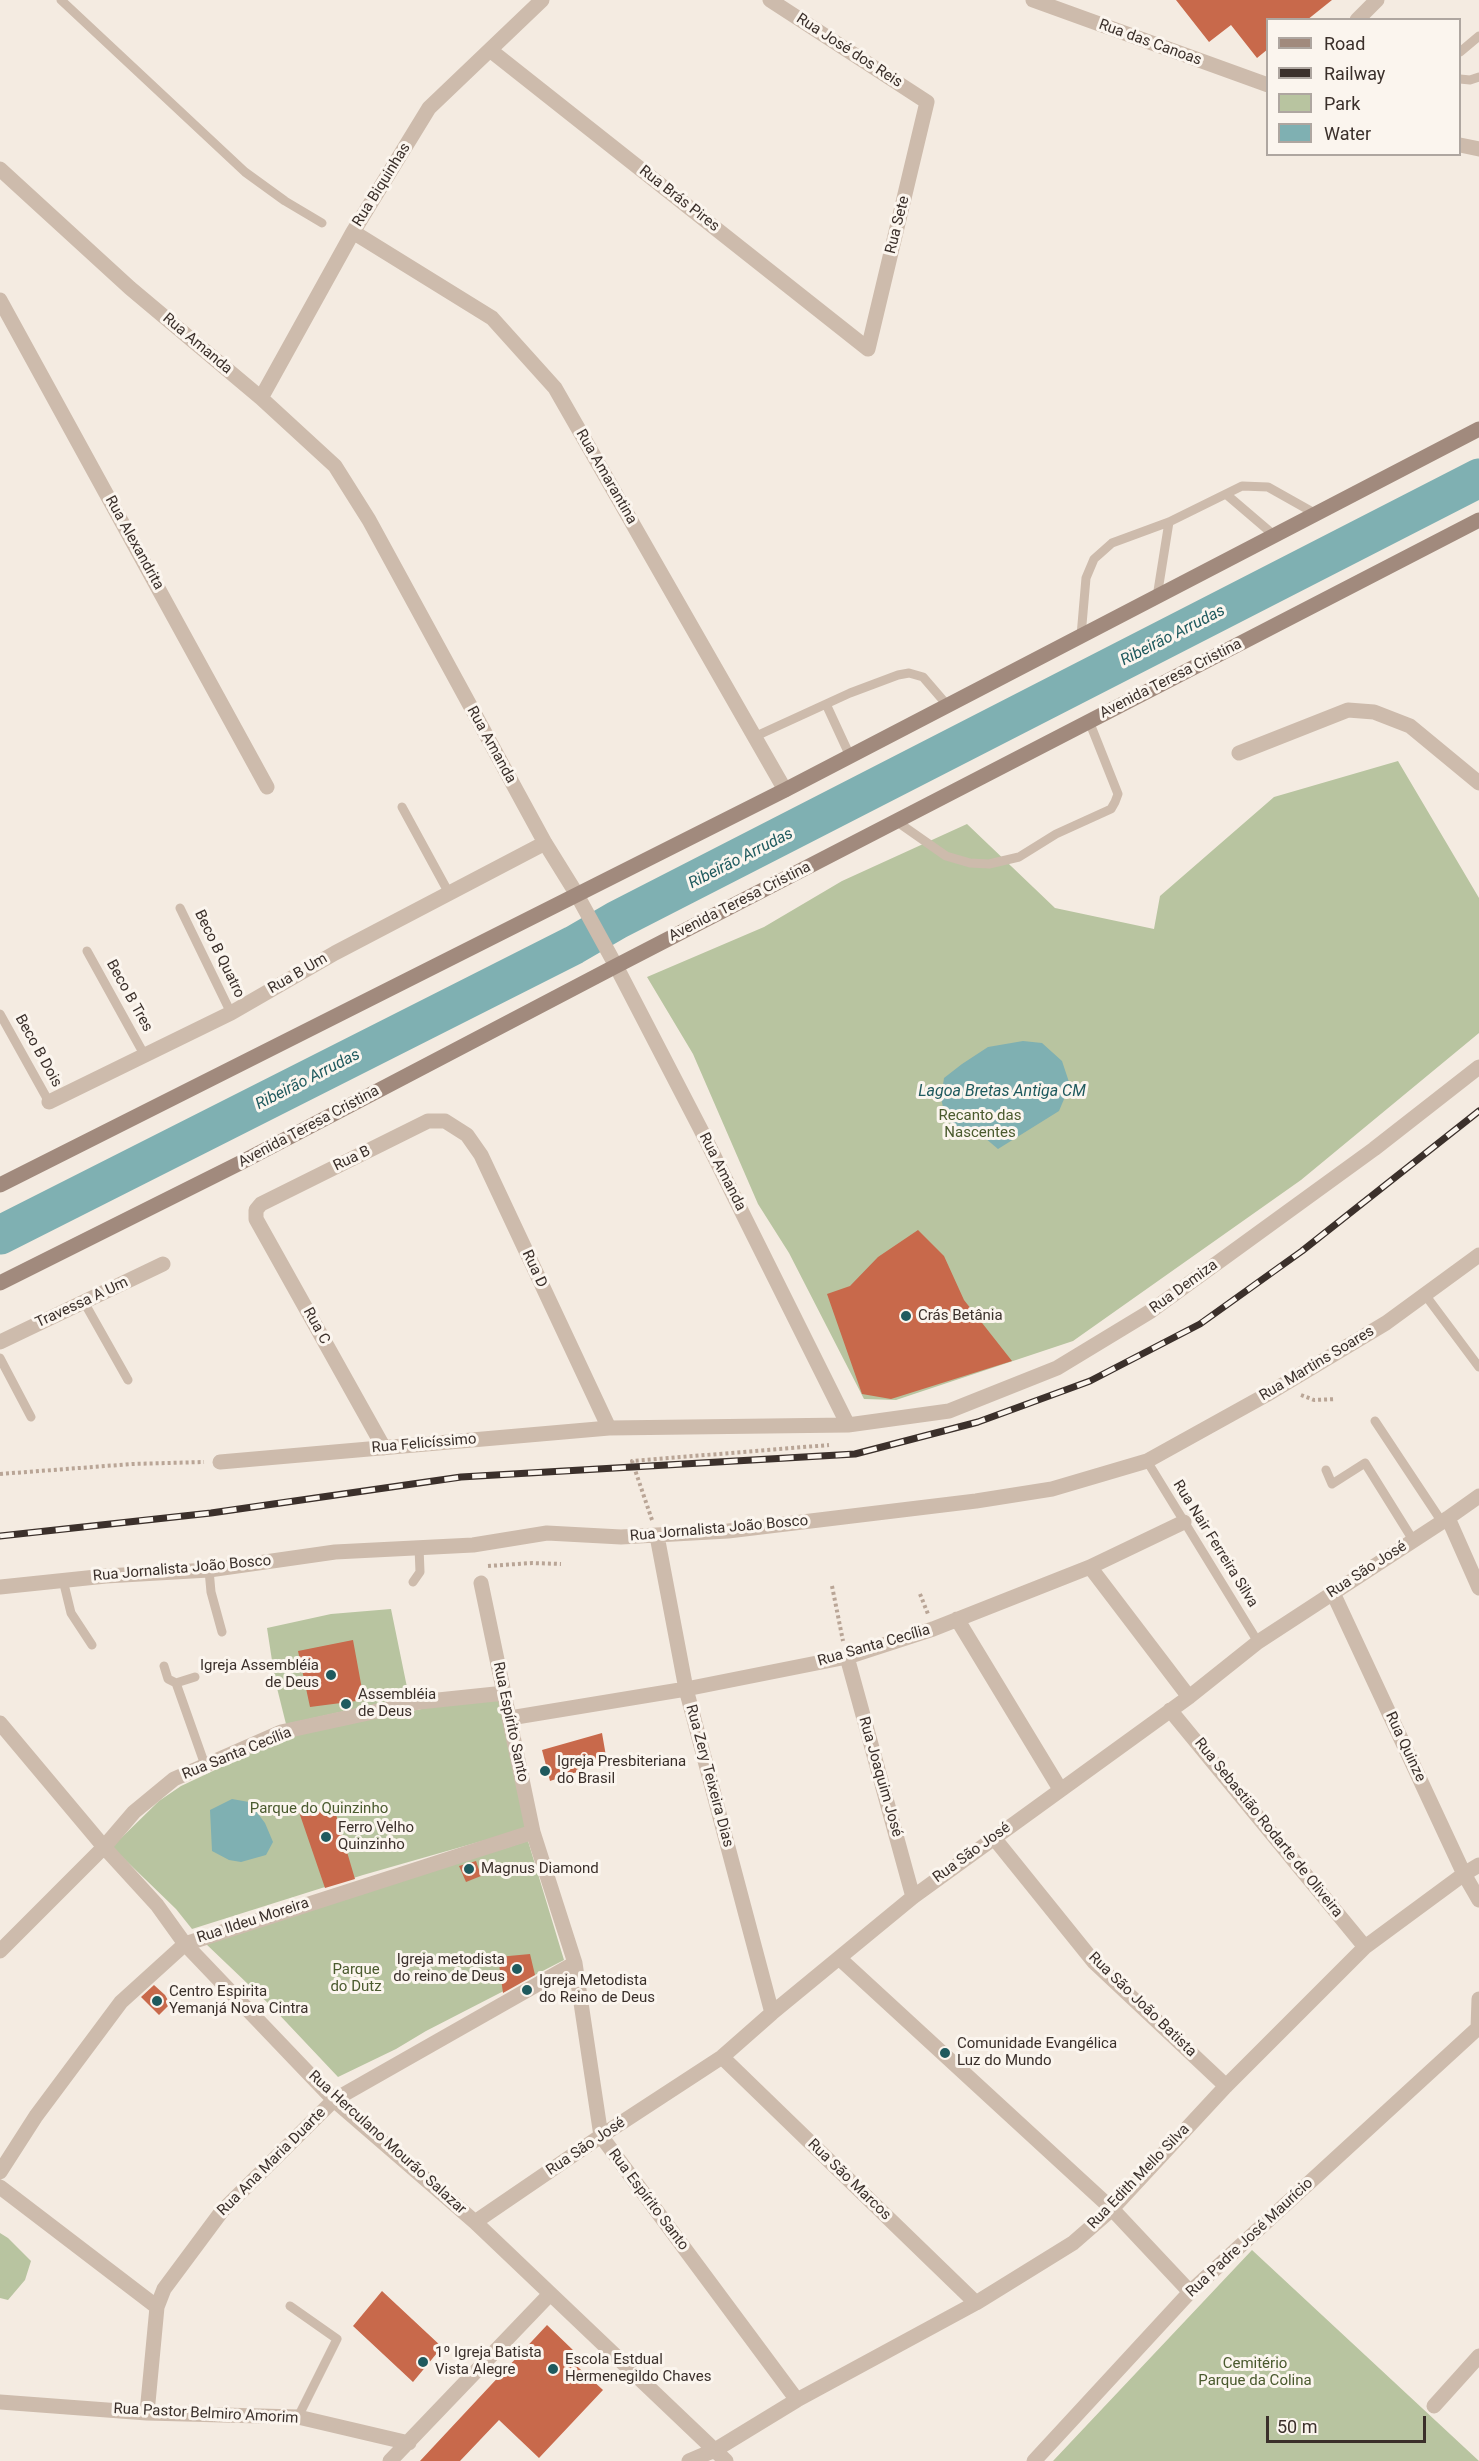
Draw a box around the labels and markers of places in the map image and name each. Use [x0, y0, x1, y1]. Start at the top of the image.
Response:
place label: Crás Betânia [918, 1307, 1003, 1325]
marker: Crás Betânia [899, 1309, 913, 1323]
place label: Igreja Assembléia de Deus [200, 1657, 319, 1692]
marker: Igreja Assembléia de Deus [324, 1668, 338, 1682]
place label: Assembléia de Deus [358, 1686, 436, 1721]
marker: Assembléia de Deus [339, 1697, 353, 1711]
place label: Igreja Presbiteriana do Brasil [557, 1753, 686, 1788]
marker: Igreja Presbiteriana do Brasil [538, 1764, 552, 1778]
place label: Ferro Velho Quinzinho [338, 1819, 414, 1854]
marker: Ferro Velho Quinzinho [319, 1830, 333, 1844]
place label: Magnus Diamond [481, 1860, 599, 1878]
marker: Magnus Diamond [462, 1862, 476, 1876]
place label: Igreja metodista do reino de Deus [393, 1951, 505, 1986]
marker: Igreja metodista do reino de Deus [510, 1962, 524, 1976]
place label: Igreja Metodista do Reino de Deus [539, 1972, 655, 2007]
place label: Centro Espirita Yemanjá Nova Cintra [169, 1983, 308, 2018]
marker: Igreja Metodista do Reino de Deus [520, 1983, 534, 1997]
marker: Centro Espirita Yemanjá Nova Cintra [150, 1994, 164, 2008]
place label: Comunidade Evangélica Luz do Mundo [957, 2035, 1117, 2070]
marker: Comunidade Evangélica Luz do Mundo [938, 2046, 952, 2060]
place label: 1º Igreja Batista Vista Alegre [435, 2344, 542, 2379]
place label: Escola Estdual Hermenegildo Chaves [565, 2351, 711, 2386]
marker: 1º Igreja Batista Vista Alegre [416, 2355, 430, 2369]
marker: Escola Estdual Hermenegildo Chaves [546, 2362, 560, 2376]

